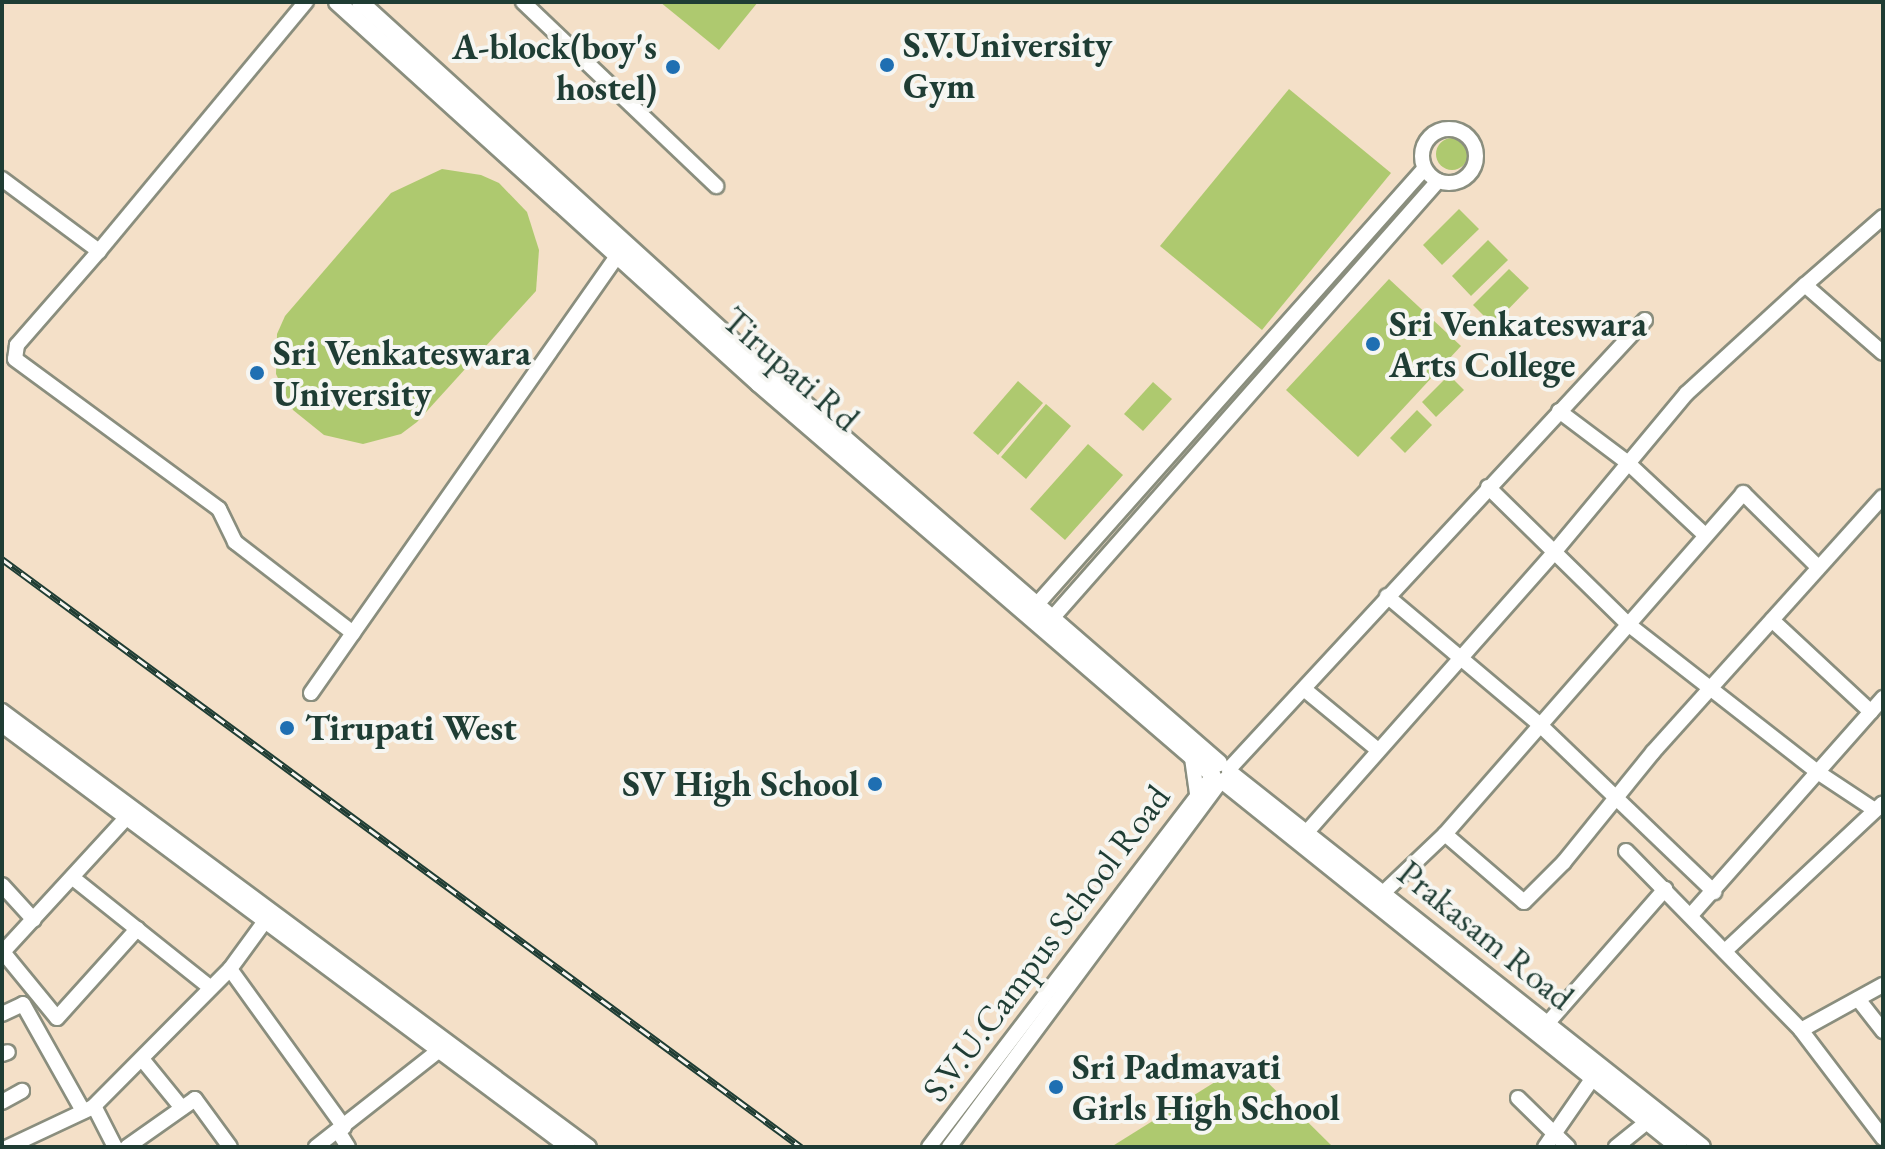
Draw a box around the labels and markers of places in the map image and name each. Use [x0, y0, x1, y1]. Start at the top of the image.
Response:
place label: S.V.University Gym [903, 22, 1112, 107]
place label: A-block(boy's hostel) [452, 24, 657, 109]
marker: S.V.University Gym [878, 56, 896, 74]
marker: A-block(boy's hostel) [664, 58, 682, 76]
place label: Sri Venkateswara Arts College [1389, 301, 1647, 386]
place label: Sri Venkateswara University [273, 330, 531, 415]
marker: Sri Venkateswara Arts College [1364, 335, 1382, 353]
marker: Sri Venkateswara University [248, 364, 266, 382]
place label: Tirupati West [305, 706, 517, 750]
marker: Tirupati West [276, 717, 298, 739]
place label: SV High School [622, 762, 859, 806]
marker: SV High School [866, 775, 884, 793]
place label: Sri Padmavati Girls High School [1072, 1044, 1340, 1129]
marker: Sri Padmavati Girls High School [1047, 1078, 1065, 1096]

